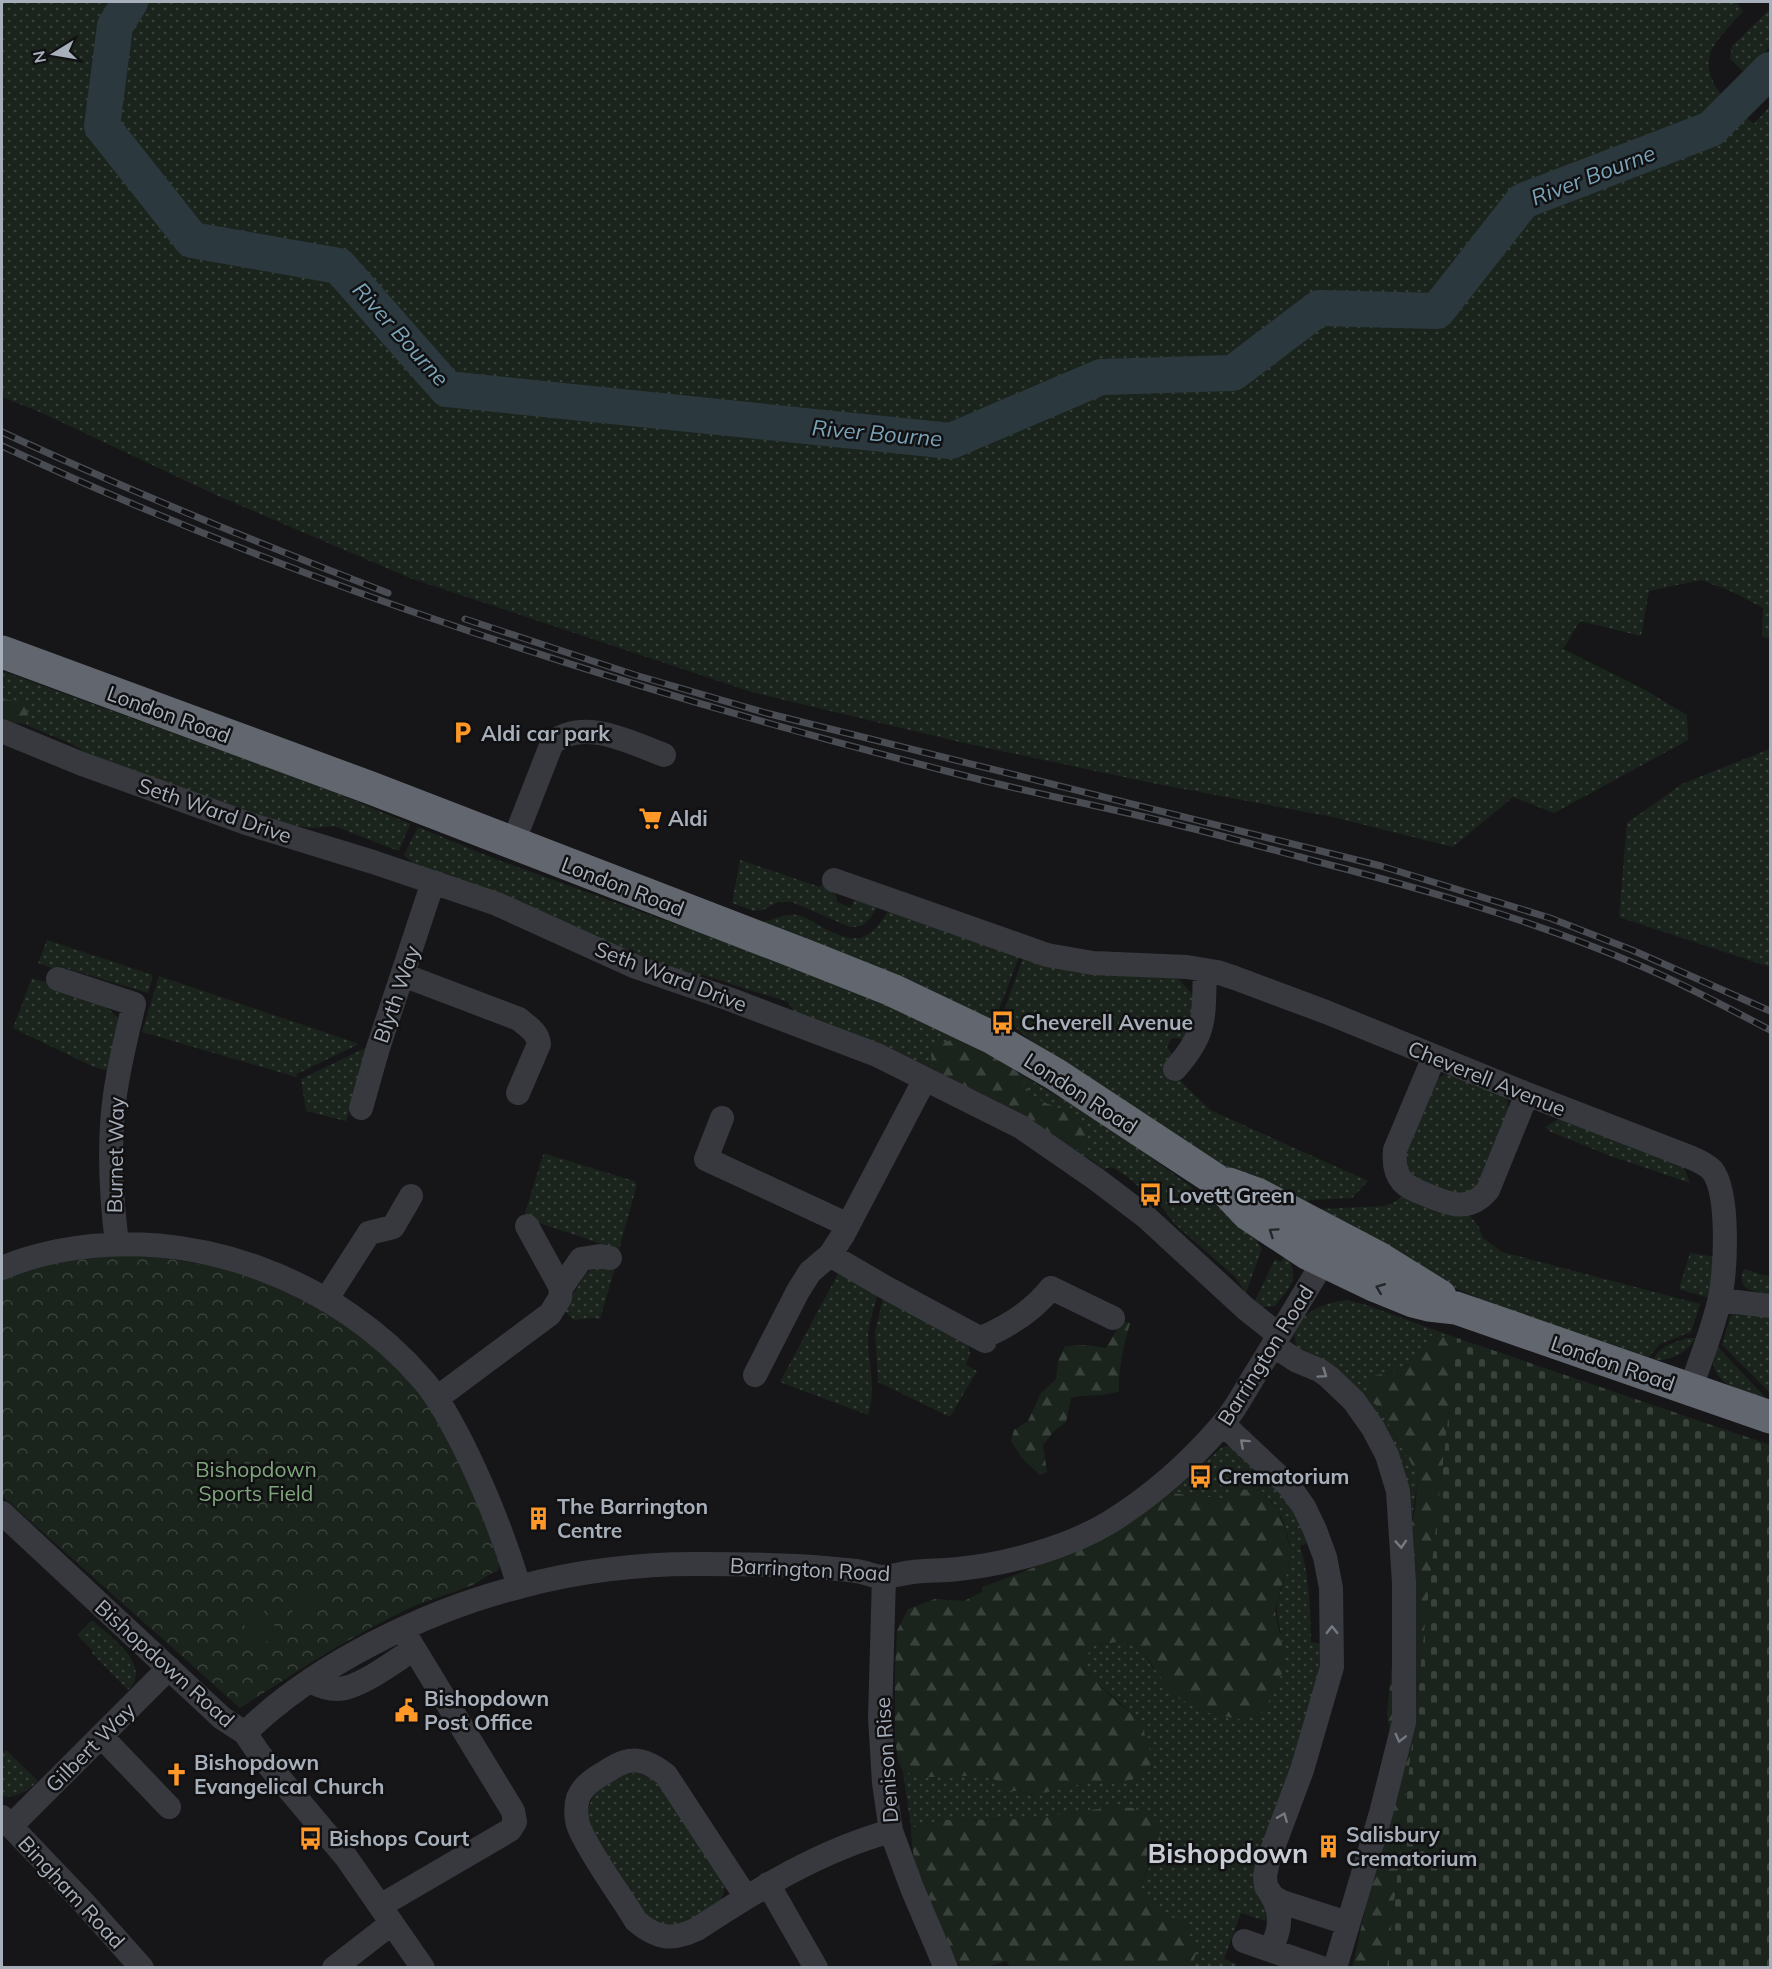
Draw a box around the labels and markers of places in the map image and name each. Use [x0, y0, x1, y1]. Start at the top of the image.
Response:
parking icon: Aldi car park [450, 720, 476, 746]
place label: Aldi car park [481, 720, 610, 746]
supermarket icon: Aldi [637, 805, 663, 831]
place label: Aldi [668, 805, 708, 831]
bus stop icon: Cheverell Avenue [990, 1009, 1016, 1035]
place label: Cheverell Avenue [1021, 1009, 1193, 1035]
bus stop icon: Lovett Green [1137, 1182, 1163, 1208]
place label: Lovett Green [1168, 1182, 1295, 1208]
bus stop icon: Crematorium [1187, 1463, 1213, 1489]
place label: Crematorium [1218, 1463, 1349, 1489]
place label: The Barrington Centre [557, 1493, 708, 1543]
building icon: The Barrington Centre [526, 1505, 552, 1531]
place label: Bishopdown Post Office [424, 1685, 549, 1735]
public building icon: Bishopdown Post Office [393, 1697, 419, 1723]
place label: Bishopdown Evangelical Church [194, 1749, 384, 1799]
church icon: Bishopdown Evangelical Church [163, 1761, 189, 1787]
place label: Salisbury Crematorium [1346, 1821, 1477, 1871]
bus stop icon: Bishops Court [298, 1825, 324, 1851]
place label: Bishops Court [329, 1825, 469, 1851]
building icon: Salisbury Crematorium [1315, 1833, 1341, 1859]

